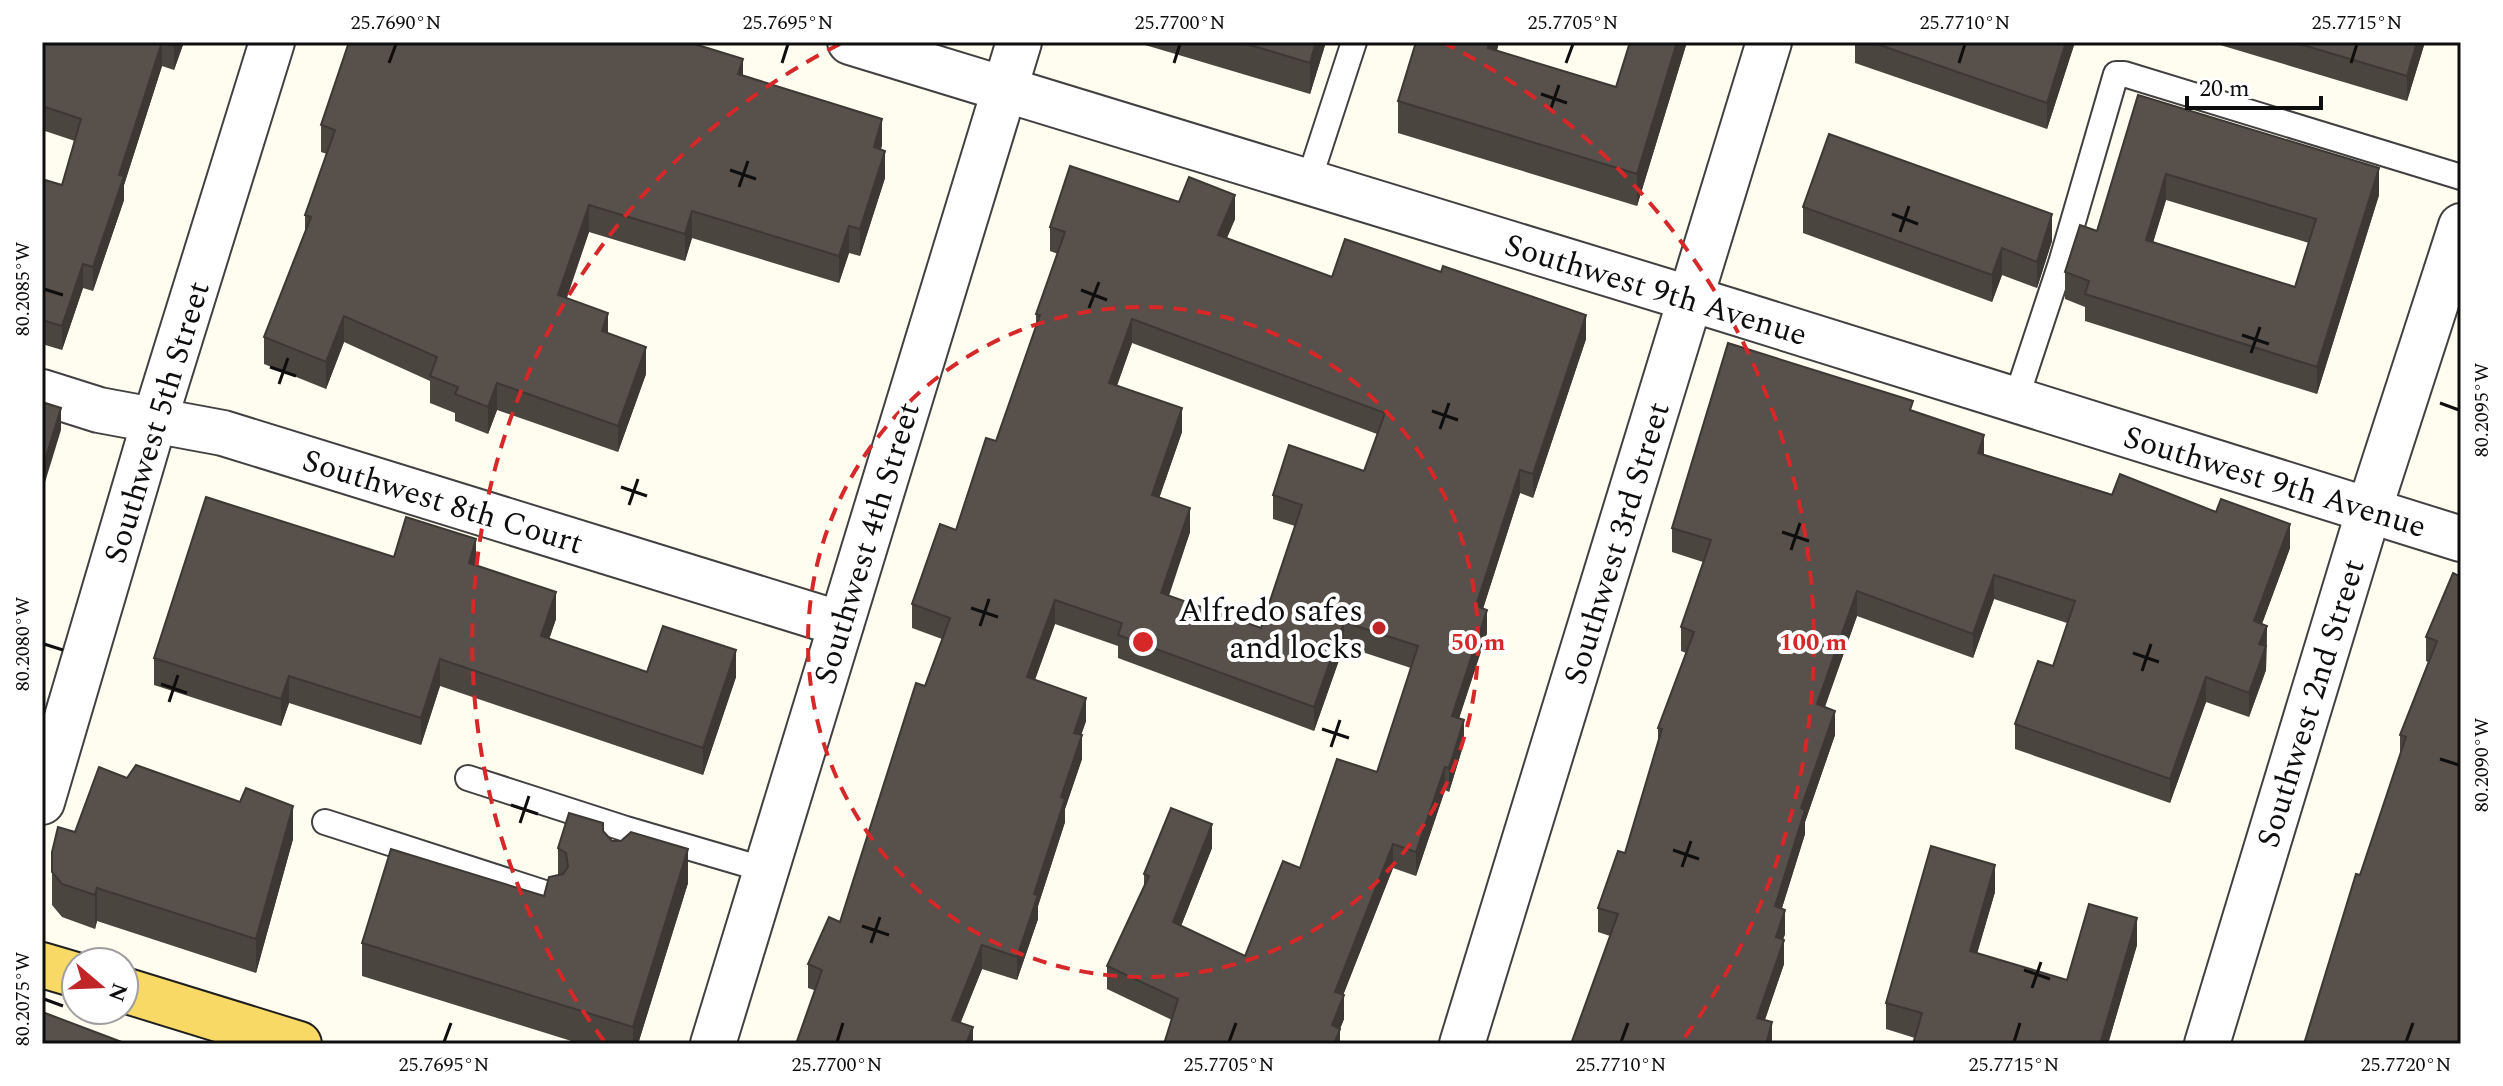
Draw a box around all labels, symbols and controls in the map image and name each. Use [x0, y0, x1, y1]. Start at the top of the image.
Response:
text: 25.7690°N [351, 8, 441, 38]
text: 25.7695°N [743, 8, 833, 38]
text: 25.7700°N [1135, 8, 1225, 38]
text: 25.7705°N [1528, 8, 1618, 38]
text: 25.7710°N [1920, 8, 2010, 38]
text: 25.7715°N [2312, 8, 2402, 38]
scale bar [2187, 60, 2321, 110]
text: 20 m [2199, 71, 2250, 107]
street label: Southwest 9th Avenue [1498, 221, 1813, 360]
text: 80.2085°W [8, 241, 38, 336]
street label: Southwest 5th Street [91, 275, 224, 570]
text: 80.2095°W [2467, 362, 2497, 457]
street label: Southwest 4th Street [801, 396, 934, 691]
street label: Southwest 3rd Street [1551, 396, 1684, 691]
street label: Southwest 9th Avenue [2117, 413, 2432, 552]
street label: Southwest 8th Court [296, 436, 589, 568]
street label: Southwest 2nd Street [2244, 553, 2379, 854]
place label: Alfredo safes and locks [1178, 587, 1363, 673]
text: 80.2080°W [8, 596, 38, 691]
marker: Alfredo safes and locks [1370, 619, 1388, 637]
text: 50 m [1451, 625, 1506, 661]
text: 100 m [1779, 625, 1847, 661]
centre of rings [1129, 628, 1157, 656]
text: 80.2090°W [2467, 717, 2497, 812]
north arrow [60, 946, 140, 1026]
text: 80.2075°W [8, 951, 38, 1046]
text: N [99, 978, 136, 1006]
text: 25.7695°N [399, 1050, 489, 1080]
text: 25.7700°N [792, 1050, 882, 1080]
text: 25.7705°N [1184, 1050, 1274, 1080]
text: 25.7710°N [1576, 1050, 1666, 1080]
text: 25.7715°N [1969, 1050, 2059, 1080]
text: 25.7720°N [2361, 1050, 2451, 1080]

